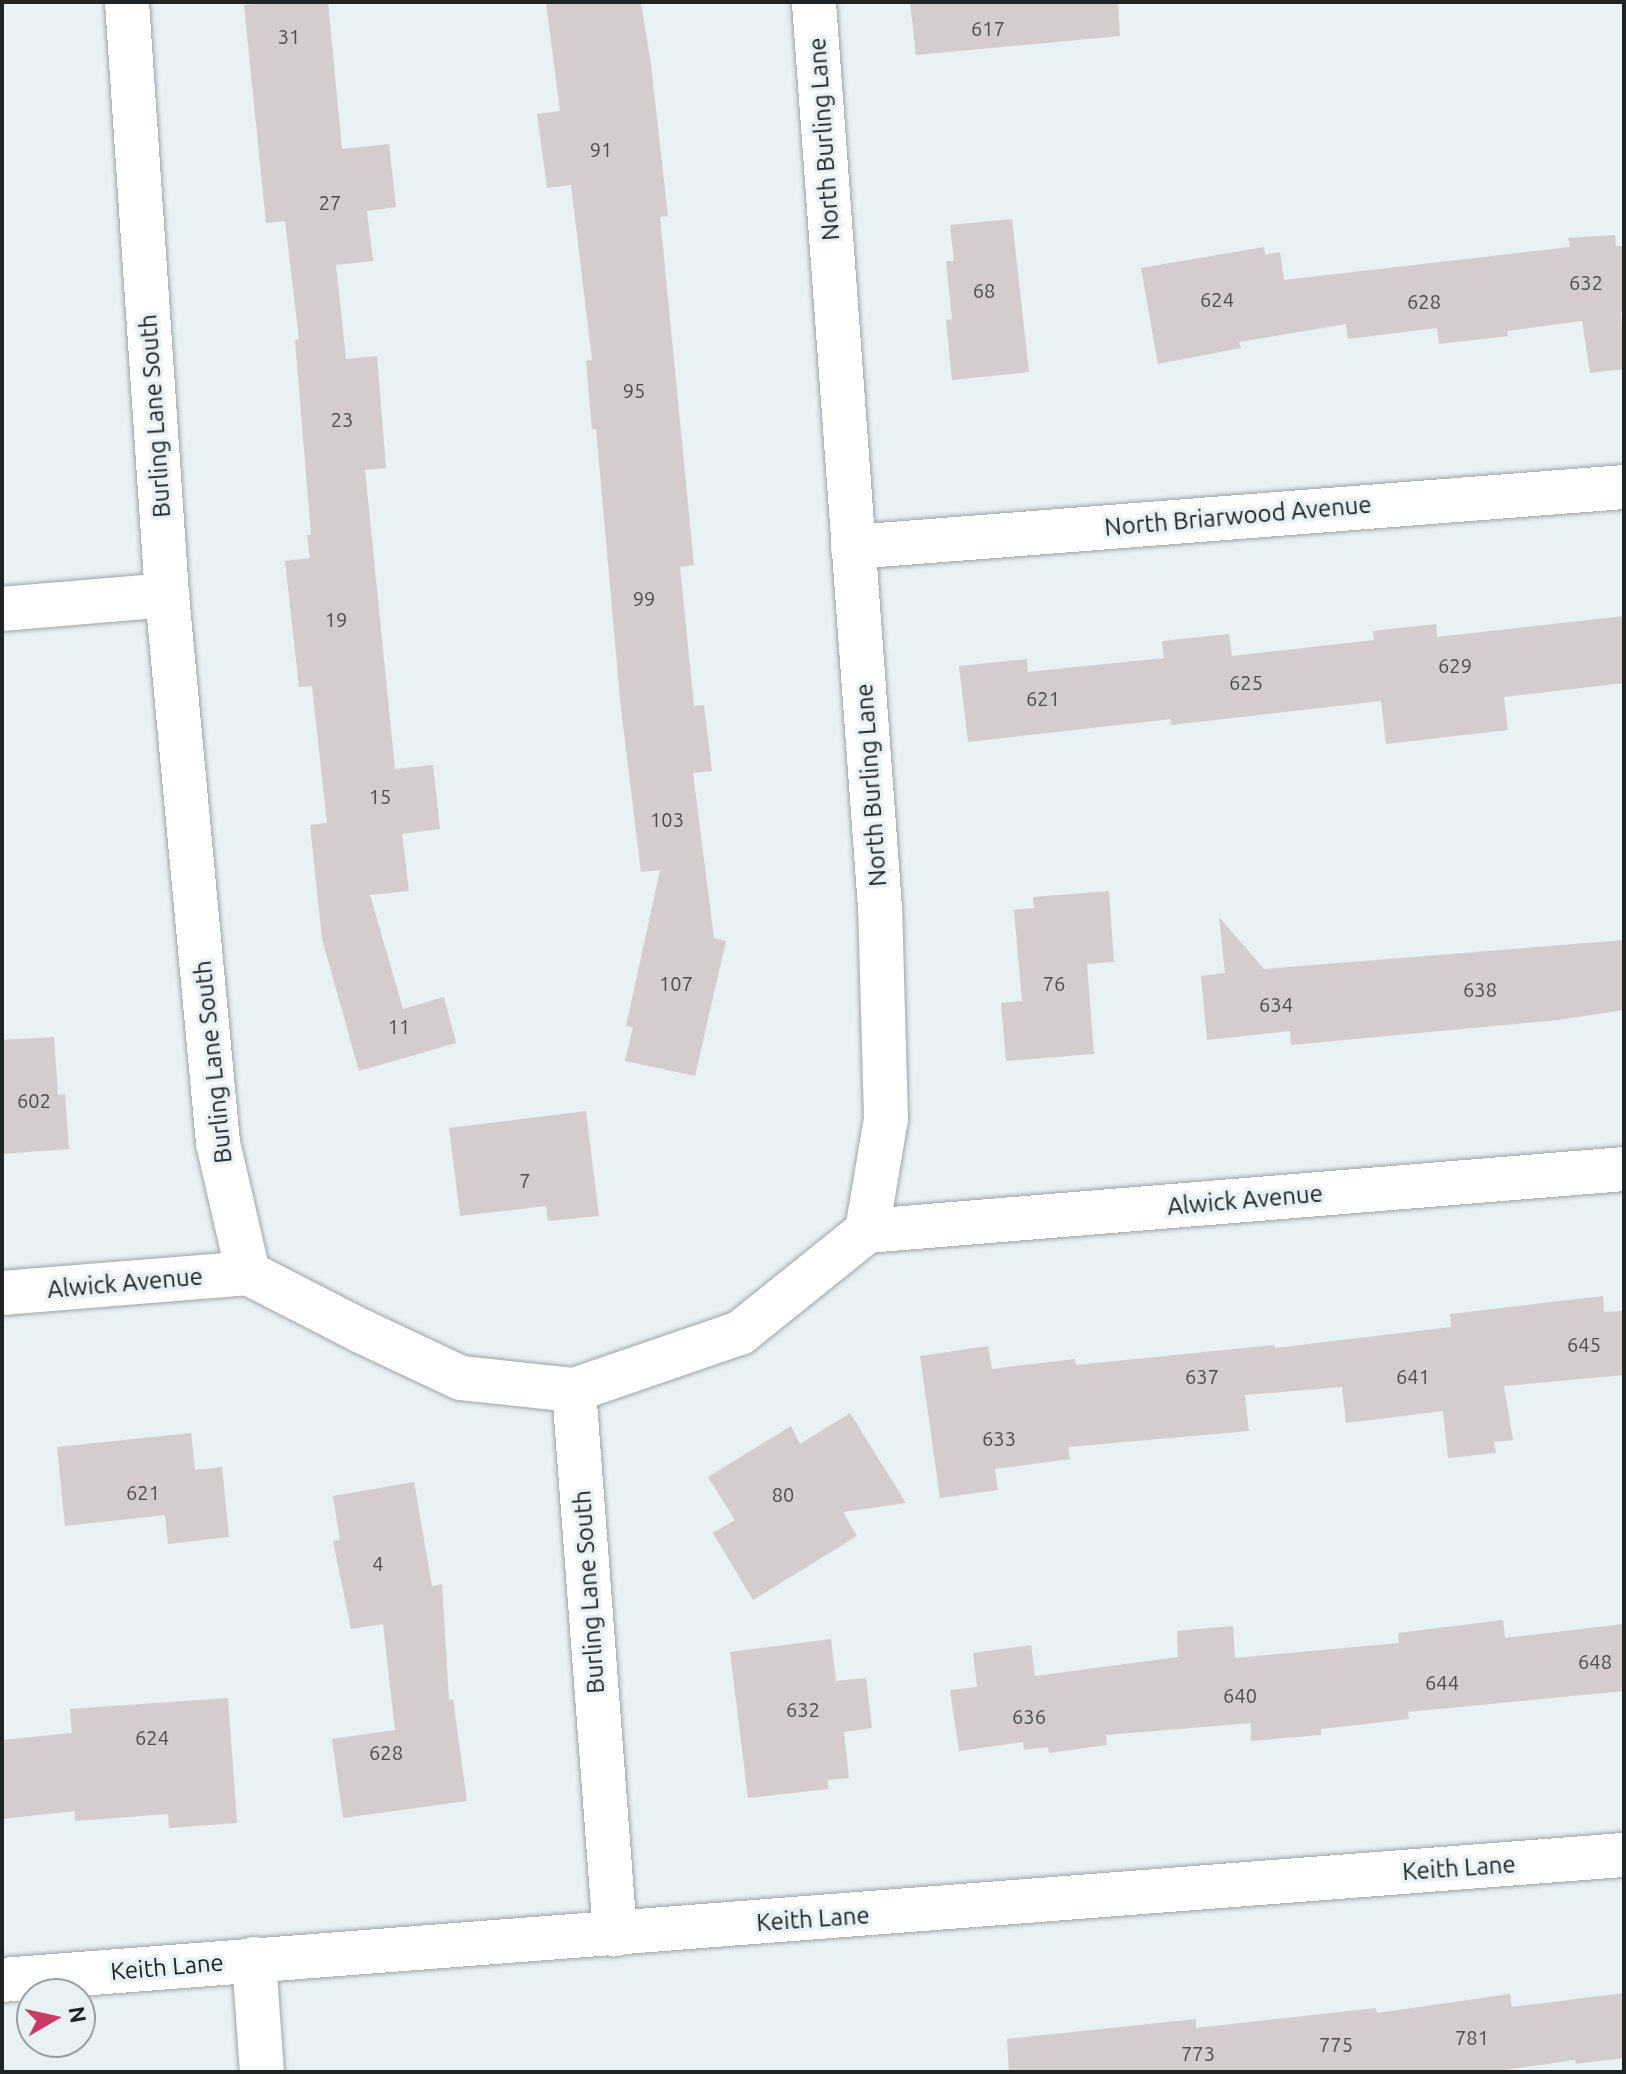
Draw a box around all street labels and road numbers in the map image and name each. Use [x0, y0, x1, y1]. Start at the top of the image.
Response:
street label: North Burling Lane [803, 36, 845, 242]
street label: Burling Lane South [134, 313, 176, 519]
street label: North Briarwood Avenue [1103, 490, 1373, 542]
street label: North Burling Lane [850, 682, 892, 888]
street label: Burling Lane South [188, 959, 238, 1165]
street label: Alwick Avenue [1166, 1179, 1324, 1221]
street label: Alwick Avenue [46, 1262, 204, 1304]
street label: Burling Lane South [568, 1489, 610, 1695]
street label: Keith Lane [1401, 1850, 1517, 1886]
street label: Keith Lane [755, 1901, 871, 1937]
street label: Keith Lane [109, 1948, 225, 1986]

